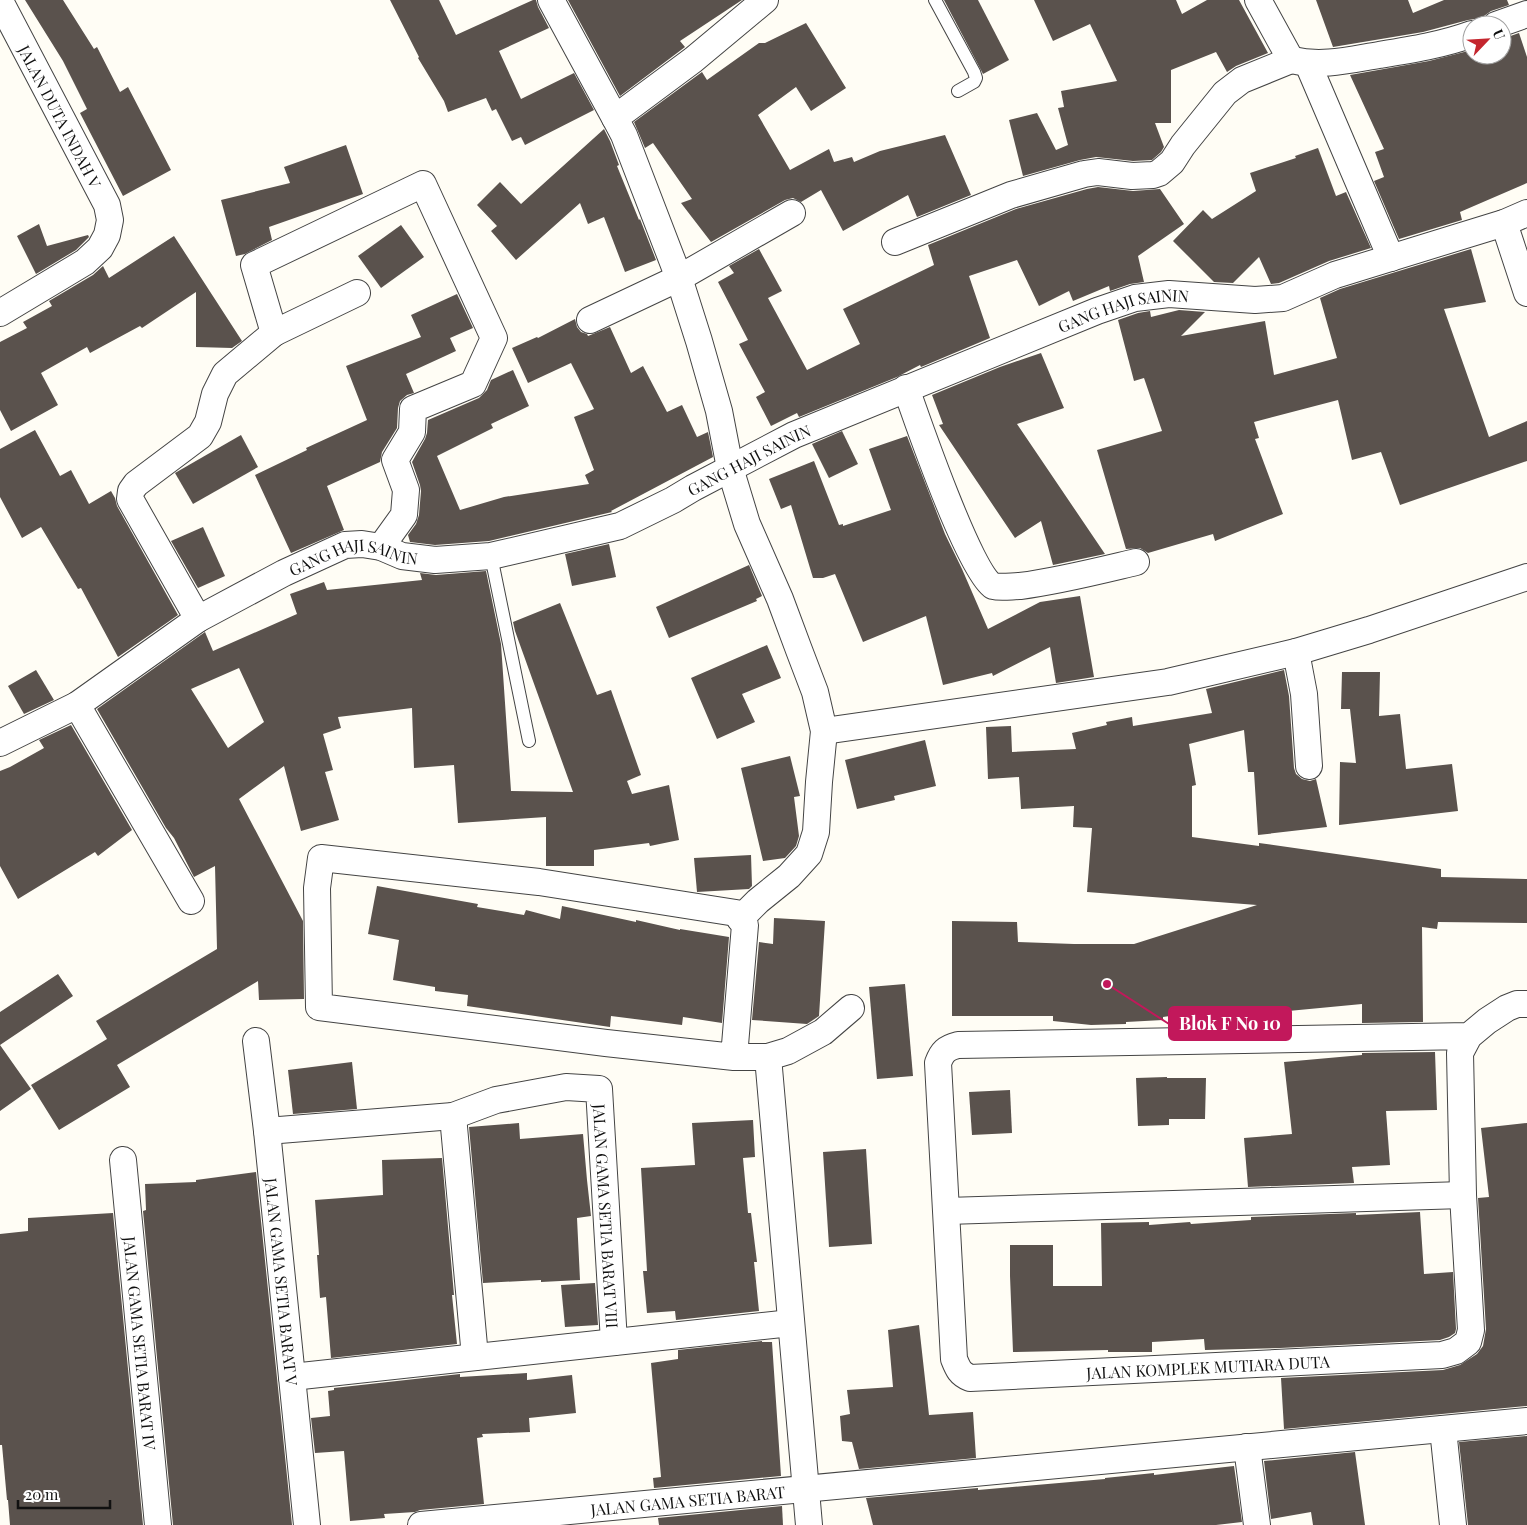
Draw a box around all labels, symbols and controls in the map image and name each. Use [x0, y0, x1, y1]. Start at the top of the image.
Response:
north arrow [1462, 15, 1512, 65]
text: U [1489, 26, 1510, 43]
street label: JALAN DUTA INDAH V [14, 40, 107, 192]
street label: GANG HAJI SAININ [1054, 283, 1190, 337]
street label: GANG HAJI SAININ [683, 419, 813, 500]
street label: GANG HAJI SAININ [285, 533, 419, 580]
callout: Blok F No 10 [1169, 1007, 1291, 1040]
text: Blok F No 10 [1179, 1011, 1281, 1035]
street label: JALAN GAMA SETIA BARAT VIII [589, 1102, 624, 1329]
street label: JALAN GAMA SETIA BARAT V [261, 1176, 303, 1387]
street label: JALAN GAMA SETIA BARAT IV [120, 1234, 161, 1452]
street label: JALAN KOMPLEK MUTIARA DUTA [1085, 1350, 1331, 1383]
scale bar [18, 1478, 110, 1510]
street label: JALAN GAMA SETIA BARAT [589, 1480, 786, 1520]
text: 20 m [25, 1484, 59, 1504]

